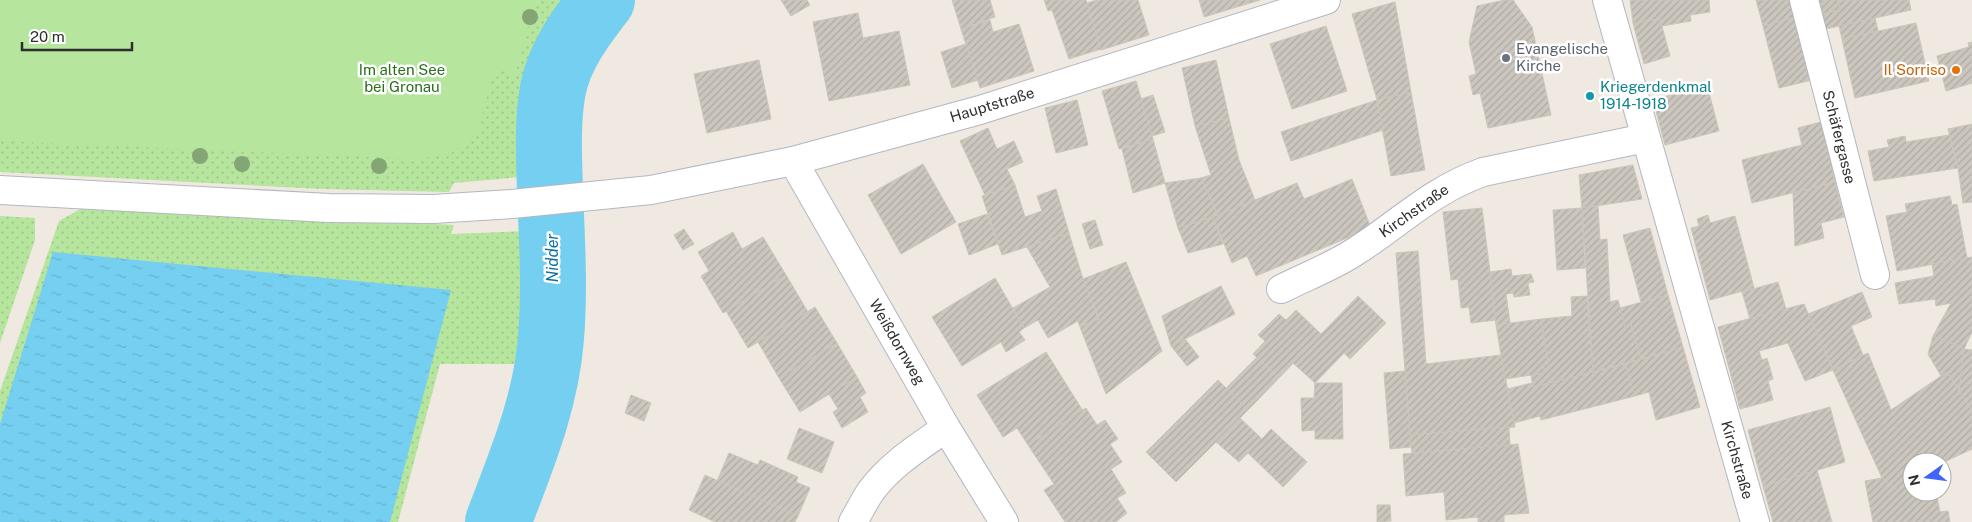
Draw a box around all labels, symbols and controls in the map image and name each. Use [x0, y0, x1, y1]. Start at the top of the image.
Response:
scale bar [22, 20, 132, 52]
text: 20 m [30, 28, 65, 45]
place label: Evangelische Kirche [1516, 40, 1608, 74]
marker: Evangelische Kirche [1500, 52, 1512, 64]
park label: Im alten See bei Gronau [359, 61, 445, 95]
place label: Il Sorriso [1884, 61, 1946, 78]
marker: Il Sorriso [1950, 64, 1962, 76]
place label: Kriegerdenkmal 1914-1918 [1600, 78, 1712, 112]
street label: Hauptstraße [948, 84, 1036, 125]
street label: Schäfergasse [1820, 88, 1859, 185]
marker: Kriegerdenkmal 1914-1918 [1584, 90, 1596, 102]
street label: Kirchstraße [1376, 180, 1452, 241]
water label: Nidder [543, 233, 562, 282]
street label: Weißdornweg [866, 296, 929, 387]
street label: Kirchstraße [1718, 419, 1757, 501]
north arrow [1902, 452, 1952, 502]
text: N [1905, 473, 1923, 487]

